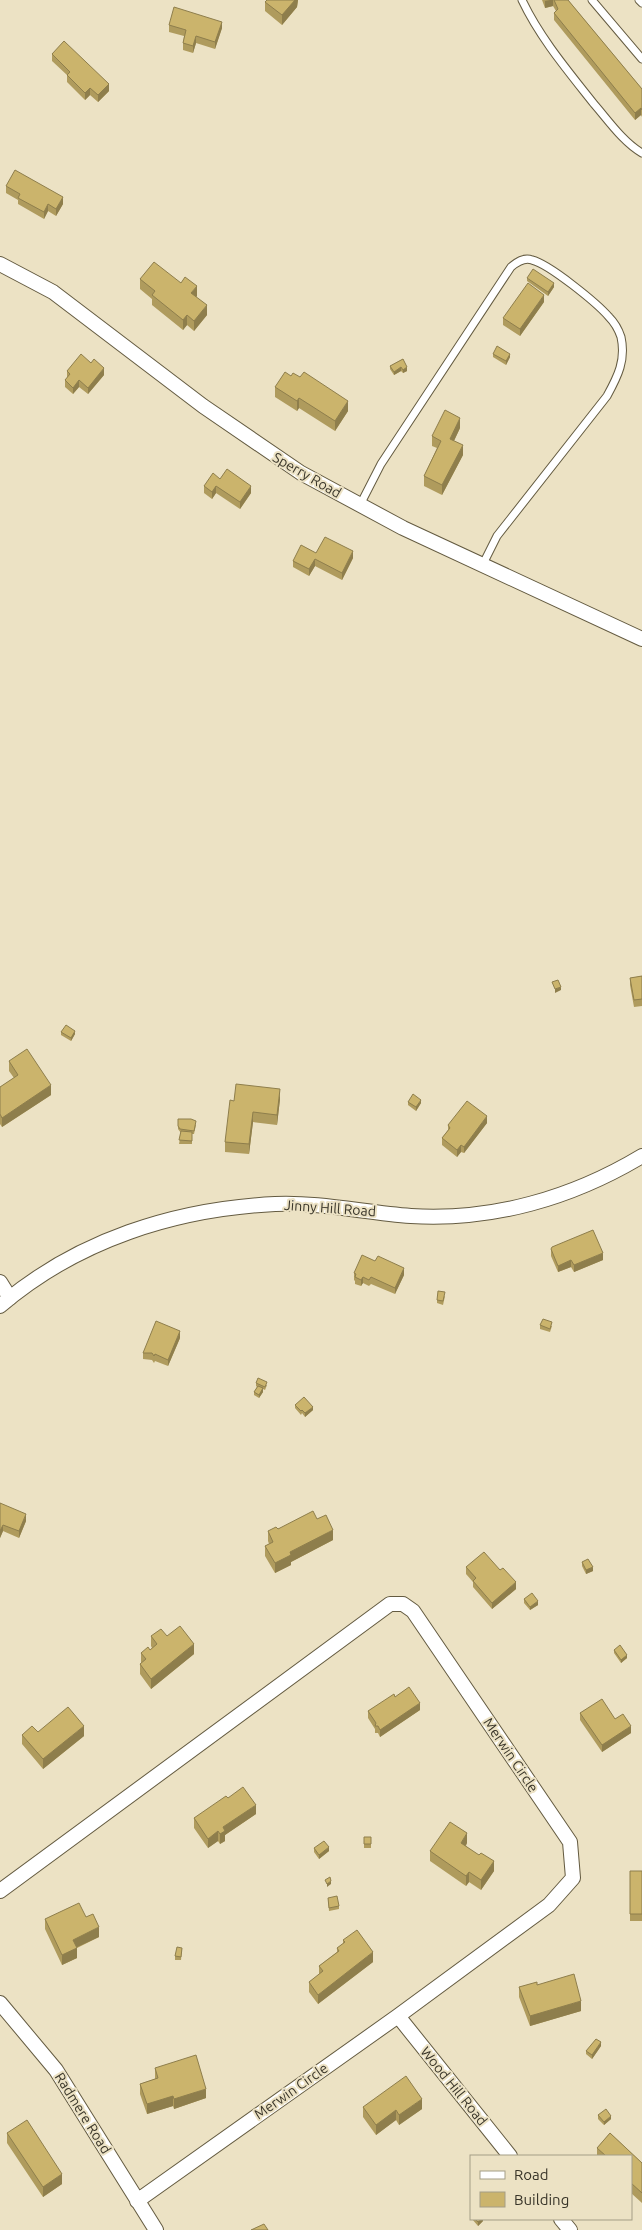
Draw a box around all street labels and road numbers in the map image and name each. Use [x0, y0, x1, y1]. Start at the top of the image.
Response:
street label: Sperry Road [270, 449, 344, 501]
street label: Jinny Hill Road [284, 1197, 376, 1219]
street label: Merwin Circle [480, 1715, 542, 1795]
street label: Wood Hill Road [417, 2043, 491, 2129]
street label: Merwin Circle [251, 2060, 331, 2122]
street label: Radmere Road [52, 2070, 114, 2156]

